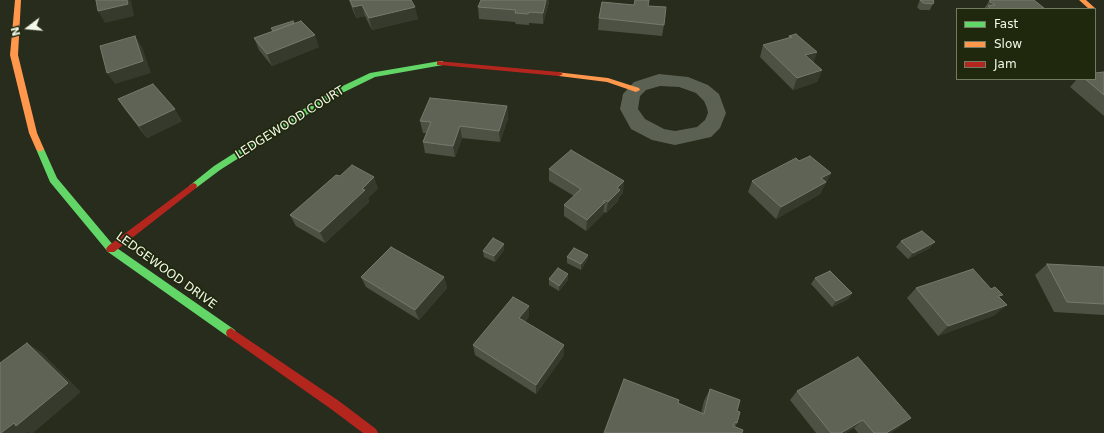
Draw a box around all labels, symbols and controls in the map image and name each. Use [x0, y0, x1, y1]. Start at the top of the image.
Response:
north arrow [8, 8, 48, 48]
legend [956, 8, 1096, 80]
text: Fast [994, 17, 1018, 31]
text: N [8, 25, 24, 38]
text: Slow [994, 37, 1022, 51]
text: Jam [994, 57, 1017, 71]
street label: LEDGEWOOD COURT [233, 84, 347, 162]
street label: LEDGEWOOD DRIVE [113, 230, 219, 312]

